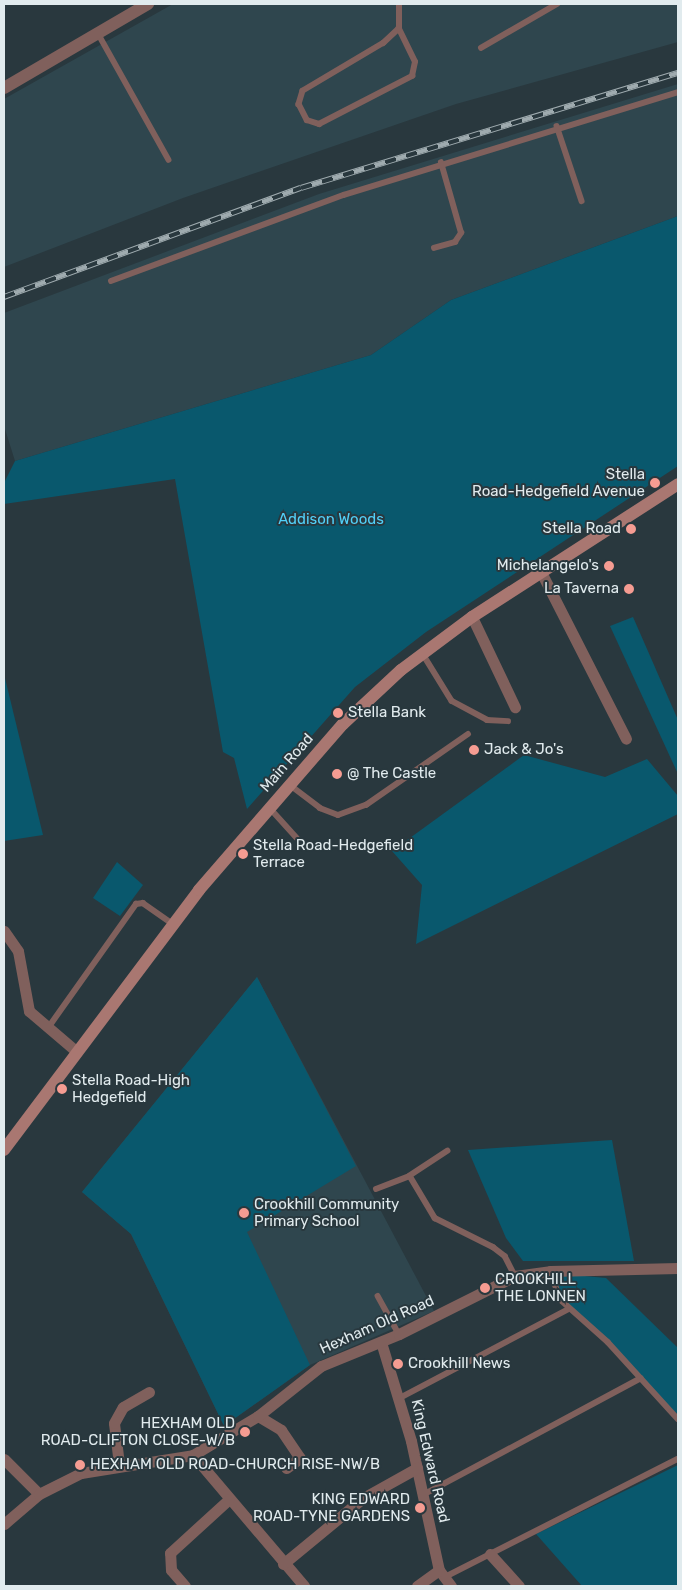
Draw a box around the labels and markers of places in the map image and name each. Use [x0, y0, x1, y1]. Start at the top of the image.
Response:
place label: Stella Road-Hedgefield Avenue [472, 465, 645, 500]
marker: Stella Road-Hedgefield Avenue [649, 477, 661, 489]
place label: Stella Road [543, 520, 621, 538]
marker: Stella Road [625, 523, 637, 535]
place label: Michelangelo's [497, 557, 599, 575]
marker: Michelangelo's [603, 560, 615, 572]
place label: La Taverna [544, 580, 619, 598]
marker: La Taverna [623, 583, 635, 595]
place label: Stella Bank [348, 704, 426, 722]
marker: Stella Bank [332, 707, 344, 719]
place label: Jack & Jo's [484, 741, 564, 759]
marker: Jack & Jo's [468, 744, 480, 756]
place label: @ The Castle [347, 765, 437, 783]
marker: @ The Castle [331, 768, 343, 780]
place label: Stella Road-Hedgefield Terrace [253, 836, 413, 871]
marker: Stella Road-Hedgefield Terrace [237, 848, 249, 860]
place label: Stella Road-High Hedgefield [72, 1071, 190, 1106]
marker: Stella Road-High Hedgefield [56, 1083, 68, 1095]
place label: Crookhill Community Primary School [254, 1195, 399, 1230]
marker: Crookhill Community Primary School [238, 1207, 250, 1219]
place label: CROOKHILL THE LONNEN [495, 1270, 586, 1305]
marker: CROOKHILL THE LONNEN [479, 1282, 491, 1294]
place label: Crookhill News [408, 1355, 510, 1373]
marker: Crookhill News [392, 1358, 404, 1370]
place label: HEXHAM OLD ROAD-CLIFTON CLOSE-W/B [41, 1414, 235, 1449]
marker: HEXHAM OLD ROAD-CLIFTON CLOSE-W/B [239, 1426, 251, 1438]
place label: HEXHAM OLD ROAD-CHURCH RISE-NW/B [90, 1456, 380, 1474]
marker: HEXHAM OLD ROAD-CHURCH RISE-NW/B [74, 1459, 86, 1471]
place label: KING EDWARD ROAD-TYNE GARDENS [253, 1490, 410, 1525]
marker: KING EDWARD ROAD-TYNE GARDENS [414, 1502, 426, 1514]

